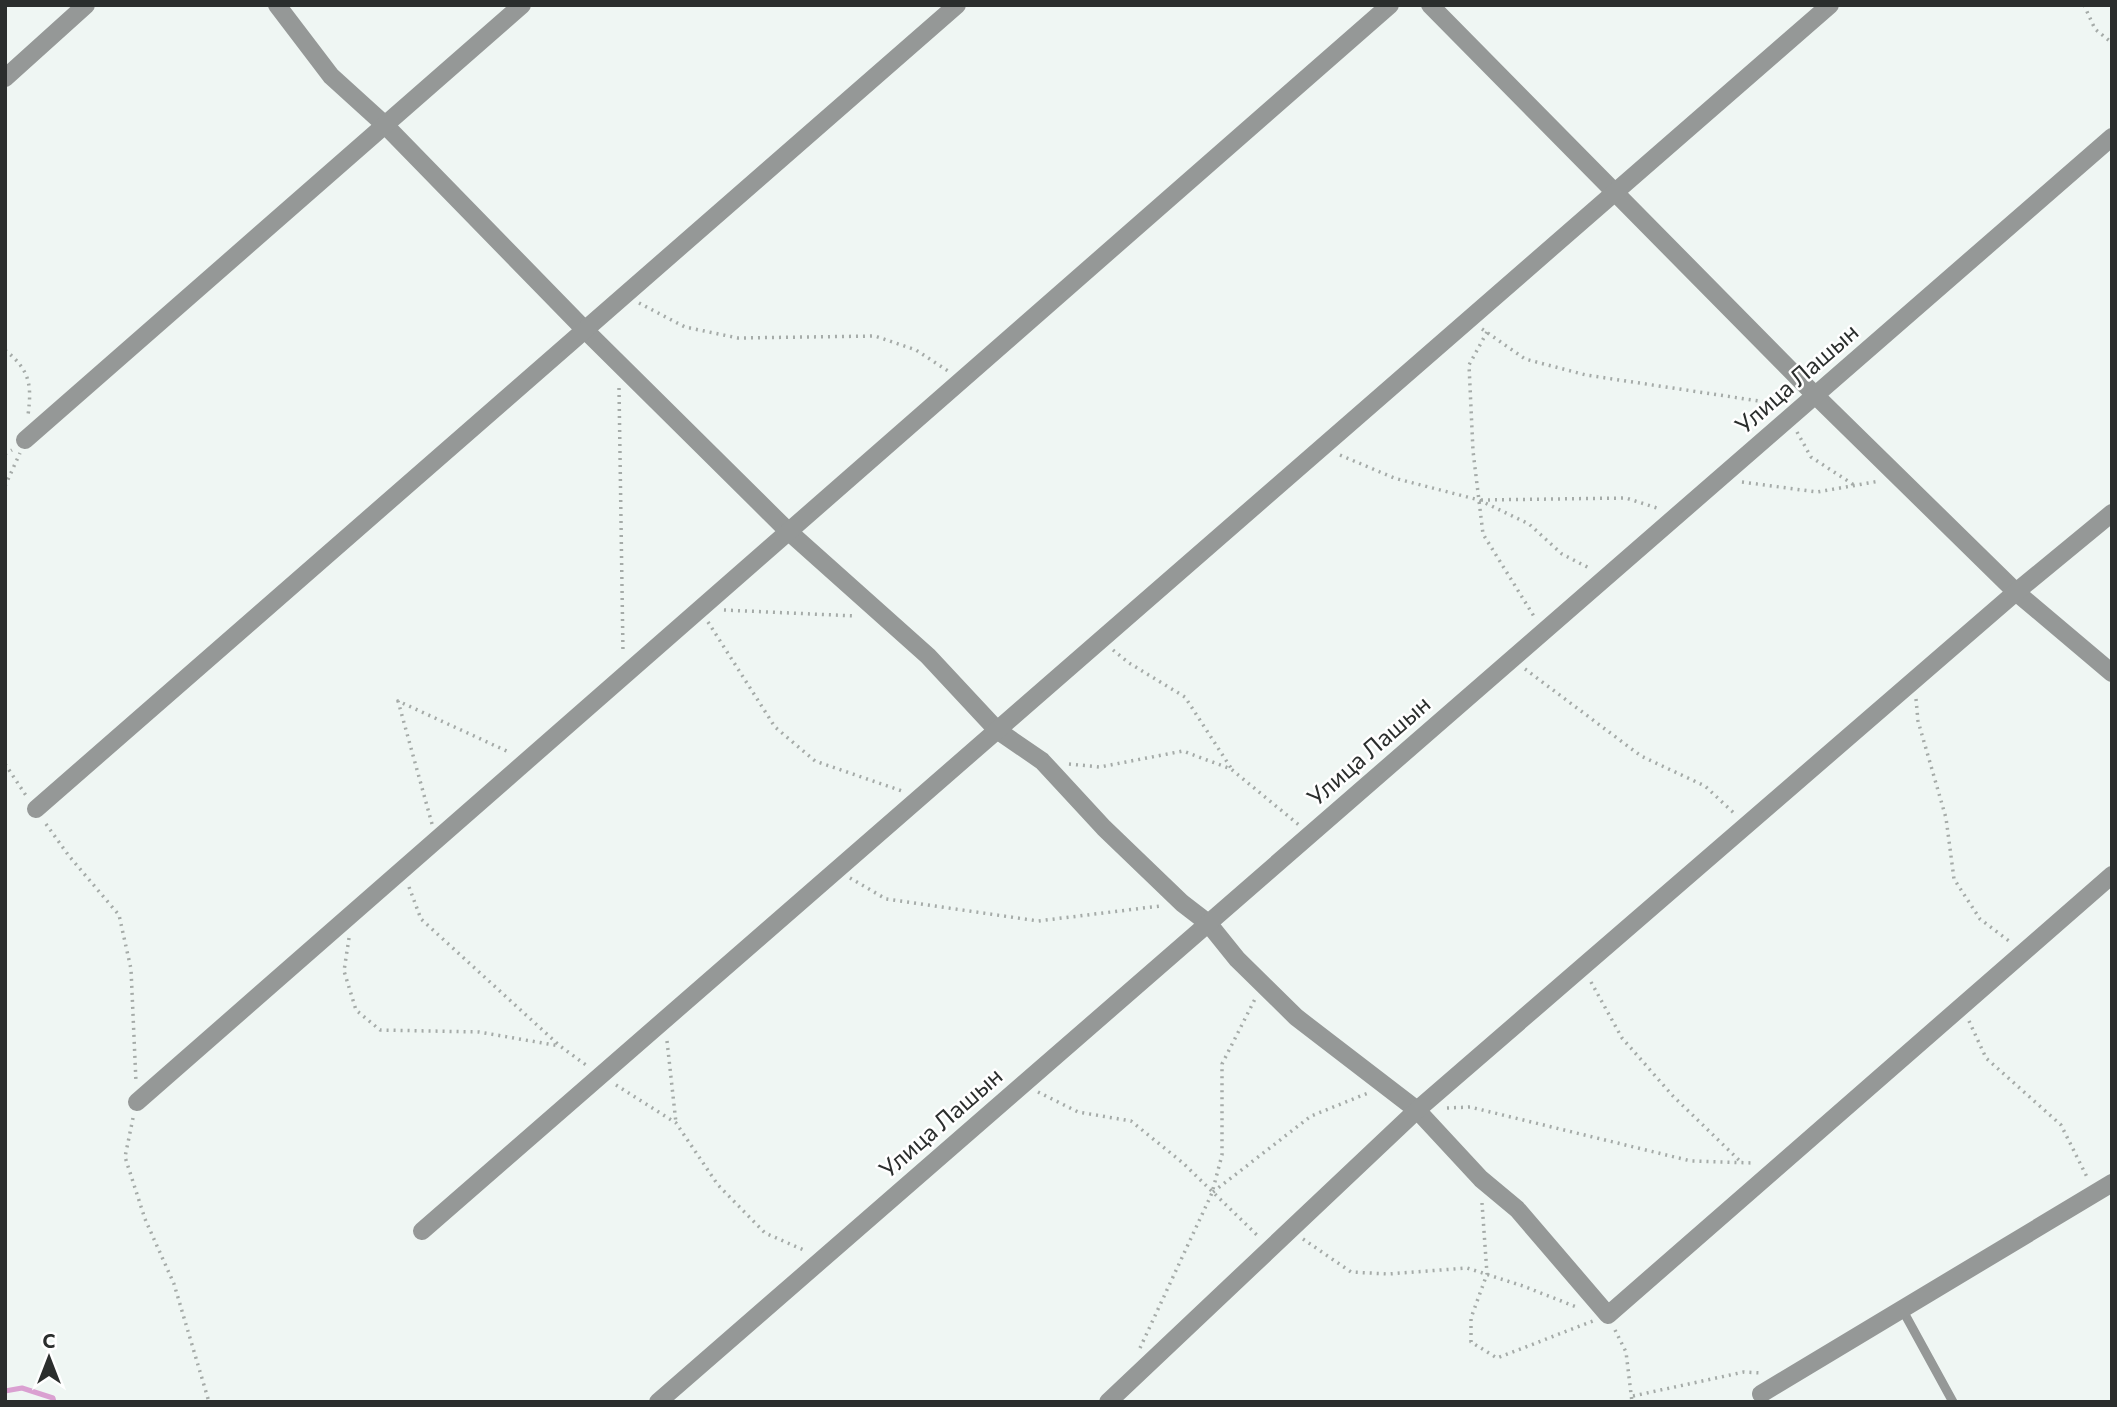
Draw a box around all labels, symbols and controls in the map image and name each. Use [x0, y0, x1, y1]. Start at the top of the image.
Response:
street label: Улица Лашын [1728, 316, 1864, 439]
street label: Улица Лашын [1300, 688, 1436, 811]
street label: Улица Лашын [872, 1060, 1008, 1183]
north arrow [14, 1323, 84, 1393]
text: С [43, 1329, 56, 1352]

